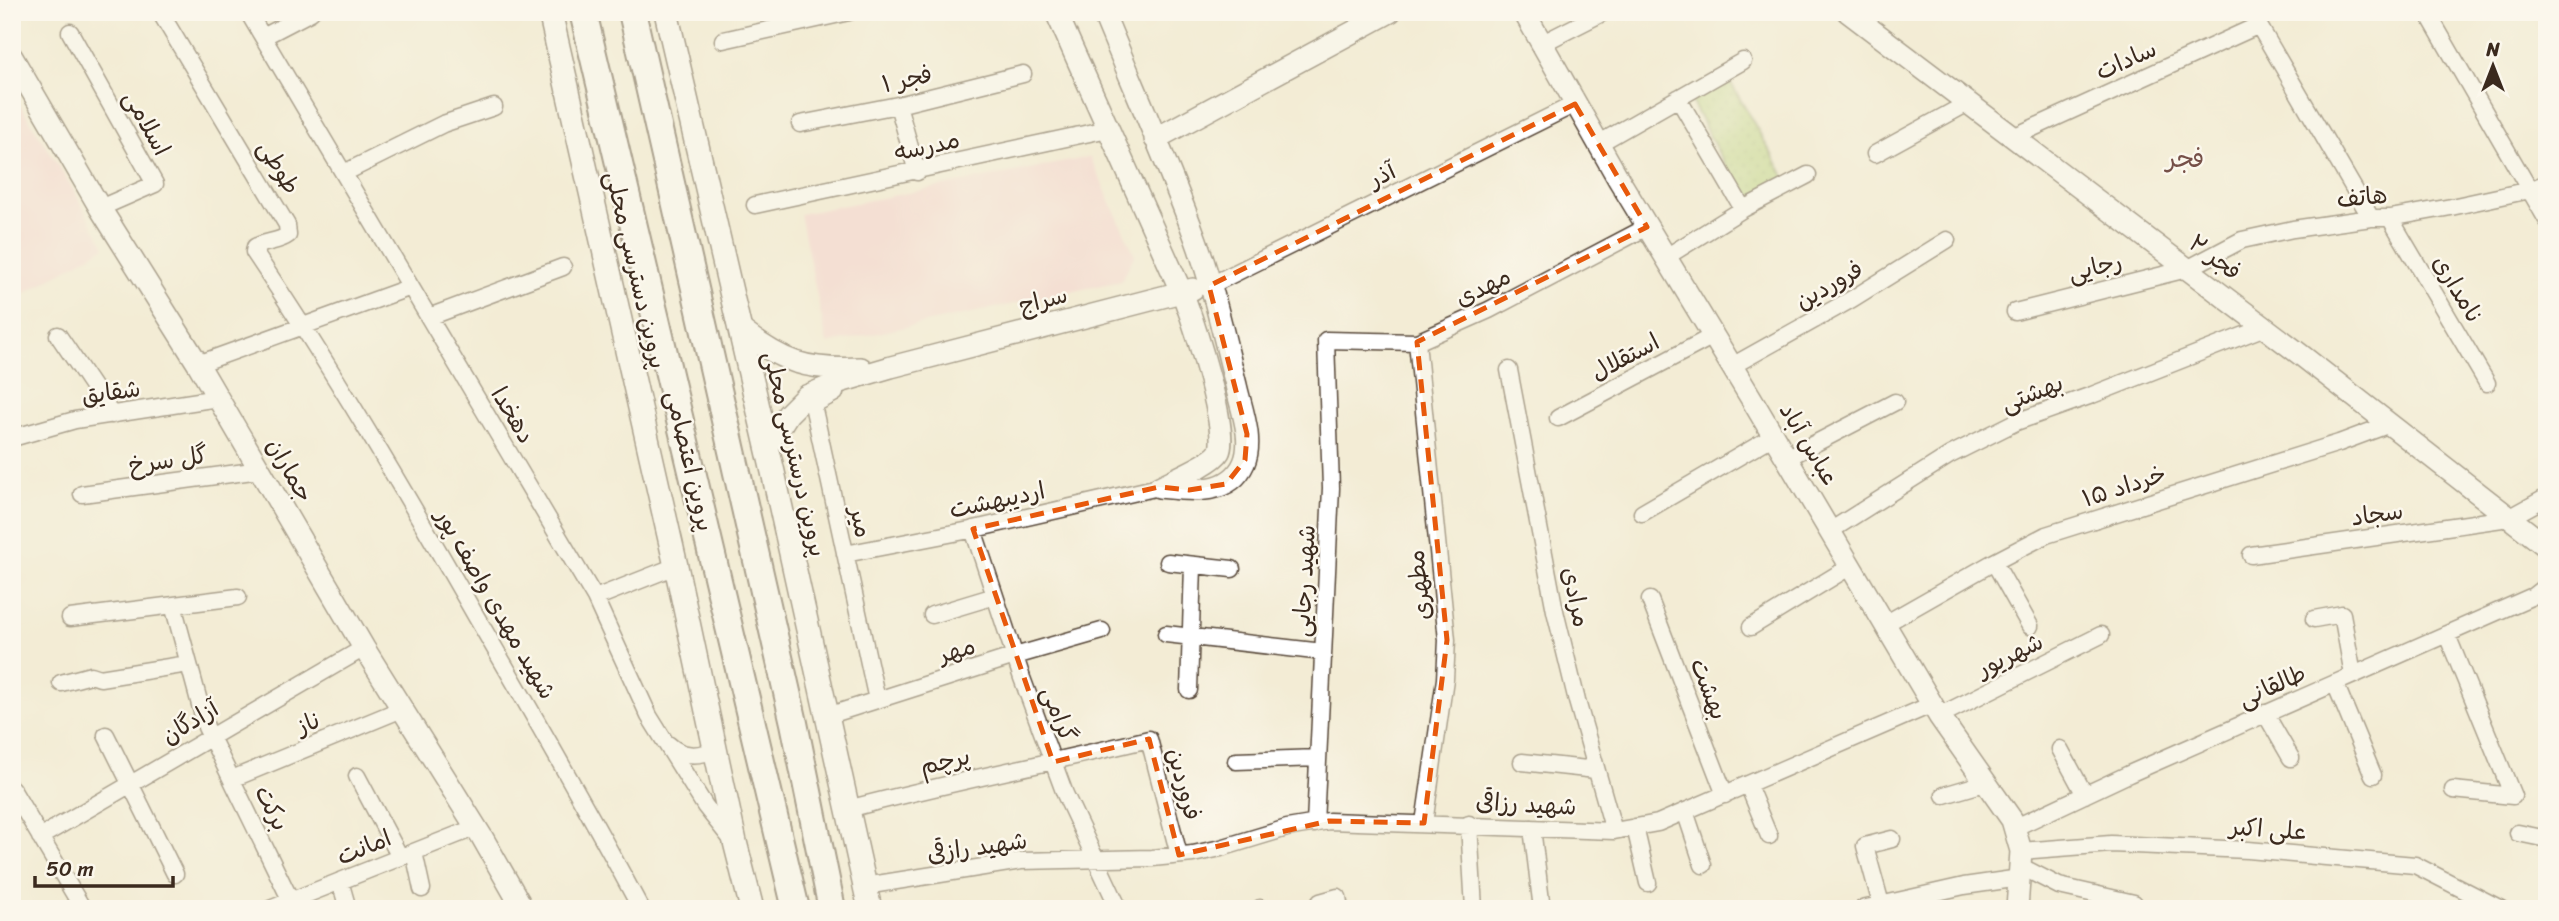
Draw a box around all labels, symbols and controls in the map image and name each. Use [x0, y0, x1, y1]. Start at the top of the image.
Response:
street label: سادات [2088, 28, 2164, 92]
north arrow [2458, 32, 2528, 102]
text: N [2485, 33, 2500, 66]
street label: فجر ۱ [878, 53, 936, 105]
street label: اسلامی [112, 82, 182, 164]
street label: مدرسه [890, 119, 964, 173]
street label: طوطی [246, 131, 312, 203]
district label: فجر [2164, 135, 2204, 181]
street label: آذر [1359, 150, 1404, 201]
street label: پروین دسترسی محلی [593, 167, 679, 373]
street label: هاتف [2335, 173, 2389, 221]
street label: فجر ۲ [2179, 223, 2251, 291]
street label: رجایی [2064, 240, 2126, 294]
street label: نامداری [2421, 246, 2495, 332]
street label: فروردین [1787, 248, 1871, 322]
street label: مهدی [1448, 255, 1518, 319]
street label: سراج [1014, 273, 1072, 327]
street label: استقلال [1583, 321, 1667, 393]
street label: پروین درسترسی محلی [751, 347, 839, 561]
street label: بهشتی [1994, 362, 2070, 424]
street label: شقایق [79, 367, 143, 417]
street label: دهخدا [479, 378, 547, 452]
street label: پروین اعتصامی [653, 386, 727, 536]
street label: عباس آباد [1768, 394, 1850, 494]
street label: جماران [255, 430, 325, 510]
street label: گل سرخ [126, 434, 210, 486]
street label: ۱۵ خرداد [2076, 453, 2172, 519]
street label: اردیبهشت [945, 469, 1049, 531]
street label: سجاد [2348, 490, 2406, 538]
street label: شهید مهدی واصف پور [423, 499, 568, 708]
street label: میر [837, 500, 885, 542]
street label: شهید رجایی [1280, 524, 1328, 638]
street label: مطهری [1394, 548, 1444, 622]
street label: مرادی [1549, 563, 1603, 631]
street label: شهریور [1968, 621, 2051, 690]
street label: مهر [931, 625, 981, 676]
street label: بهشت [1678, 652, 1740, 726]
street label: طالقانی [2231, 652, 2313, 720]
street label: گرامی [1029, 680, 1089, 748]
street label: آزادگان [153, 688, 228, 756]
street label: ناز [288, 699, 326, 747]
street label: پرچم [916, 735, 974, 787]
street label: فروردین [1154, 743, 1214, 825]
street label: برکت [243, 778, 301, 838]
street label: شهید رزاقی [1475, 780, 1577, 828]
street label: علی اکبر [2226, 805, 2308, 853]
street label: امانت [330, 817, 398, 877]
street label: شهید رازقی [924, 819, 1030, 875]
scale bar [35, 844, 173, 888]
text: 50 m [46, 850, 94, 888]

